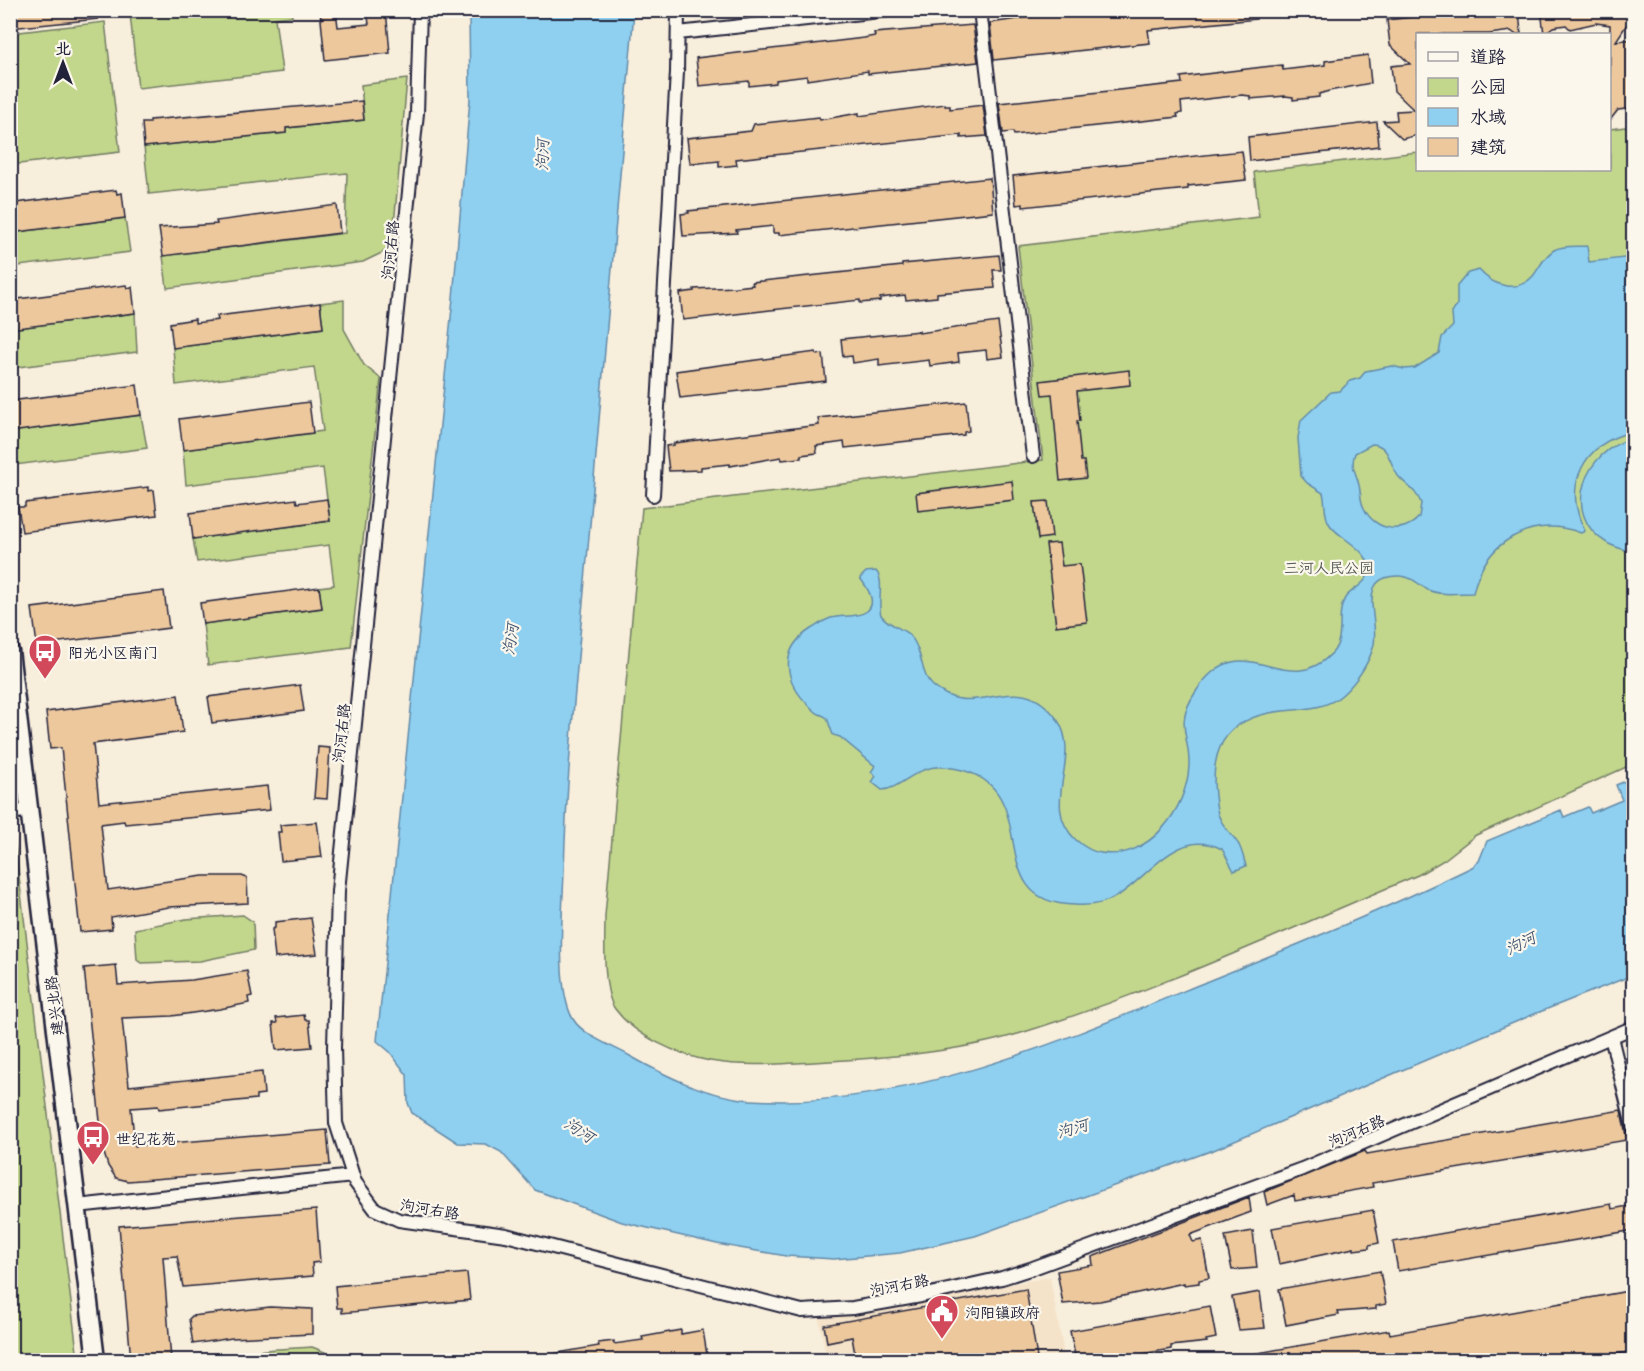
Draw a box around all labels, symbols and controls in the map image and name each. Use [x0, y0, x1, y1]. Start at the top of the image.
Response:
north arrow [33, 33, 93, 93]
legend [1416, 33, 1611, 171]
text: 北 [55, 35, 71, 59]
text: 道路 [1470, 42, 1506, 69]
text: 公园 [1470, 72, 1506, 99]
text: 水域 [1470, 102, 1506, 129]
text: 建筑 [1470, 132, 1506, 159]
water label: 泃河 [529, 136, 553, 171]
street label: 泃河右路 [374, 219, 404, 281]
park label: 三河人民公园 [1284, 555, 1374, 578]
water label: 泃河 [495, 619, 524, 657]
bus stop icon: 阳光小区南门 [27, 633, 63, 680]
place label: 阳光小区南门 [68, 640, 158, 663]
street label: 泃河右路 [325, 702, 355, 764]
water label: 泃河 [1500, 923, 1542, 960]
street label: 建兴北路 [38, 975, 68, 1037]
street label: 泃河右路 [1324, 1108, 1388, 1152]
water label: 泃河 [560, 1110, 602, 1149]
water label: 泃河 [1053, 1110, 1094, 1143]
bus stop icon: 世纪花苑 [75, 1119, 111, 1166]
place label: 世纪花苑 [116, 1126, 176, 1149]
street label: 泃河右路 [399, 1192, 461, 1224]
street label: 泃河右路 [867, 1267, 931, 1301]
public building icon: 泃阳镇政府 [924, 1293, 960, 1340]
place label: 泃阳镇政府 [965, 1300, 1040, 1323]

